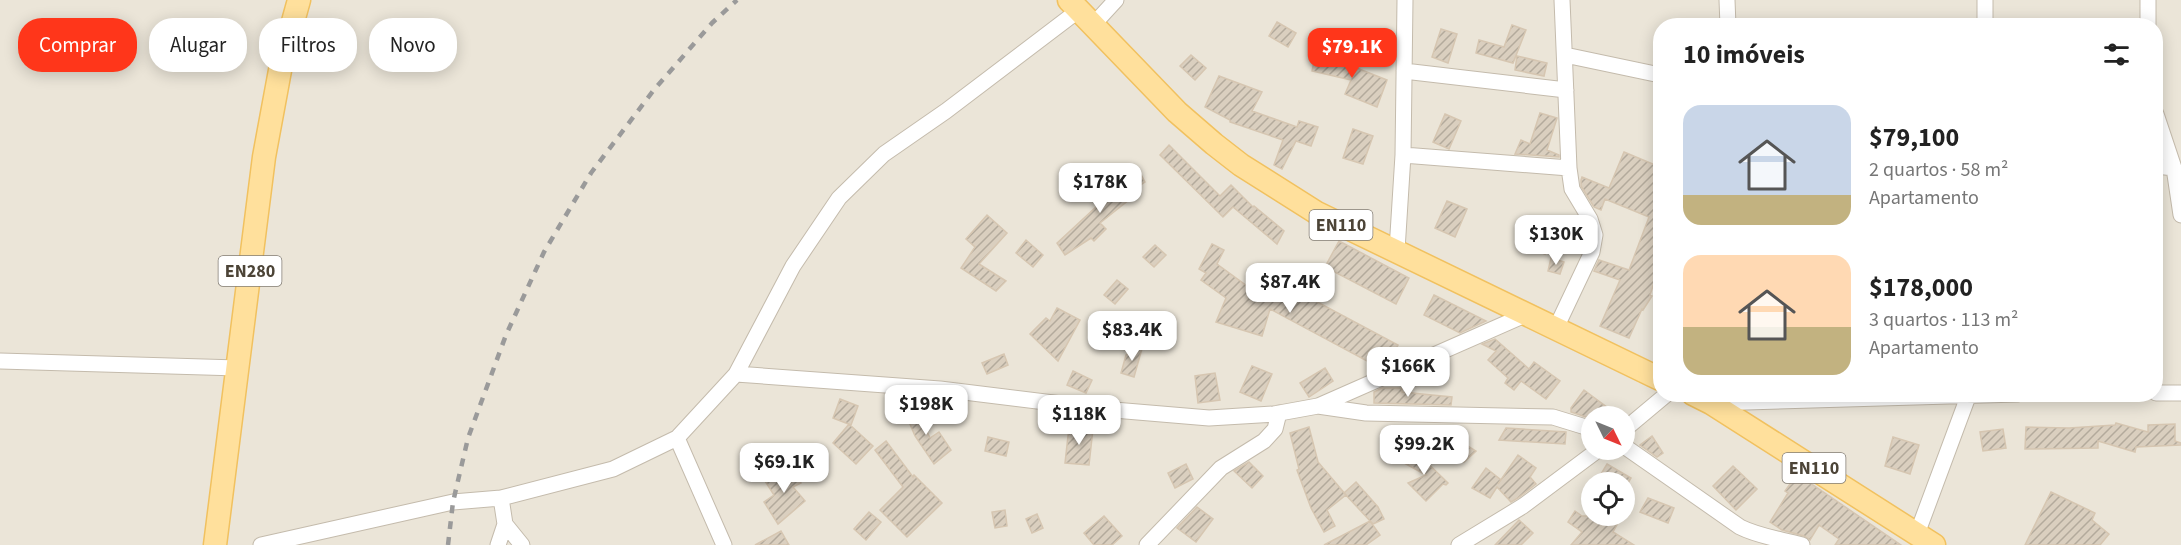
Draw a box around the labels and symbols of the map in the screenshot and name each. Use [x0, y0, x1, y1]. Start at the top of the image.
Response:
pin: $79.1K [1303, 28, 1401, 79]
pin: $178K [1058, 163, 1142, 214]
road number: EN110 [1310, 210, 1372, 240]
pin: $130K [1514, 215, 1598, 266]
road number: EN280 [218, 256, 282, 286]
pin: $87.4K [1241, 263, 1339, 314]
pin: $83.4K [1083, 311, 1181, 362]
pin: $166K [1366, 347, 1450, 398]
pin: $198K [884, 385, 968, 436]
pin: $118K [1037, 395, 1121, 446]
north arrow [1581, 406, 1635, 460]
pin: $99.2K [1375, 425, 1473, 476]
pin: $69.1K [735, 443, 833, 494]
road number: EN110 [1782, 453, 1846, 483]

